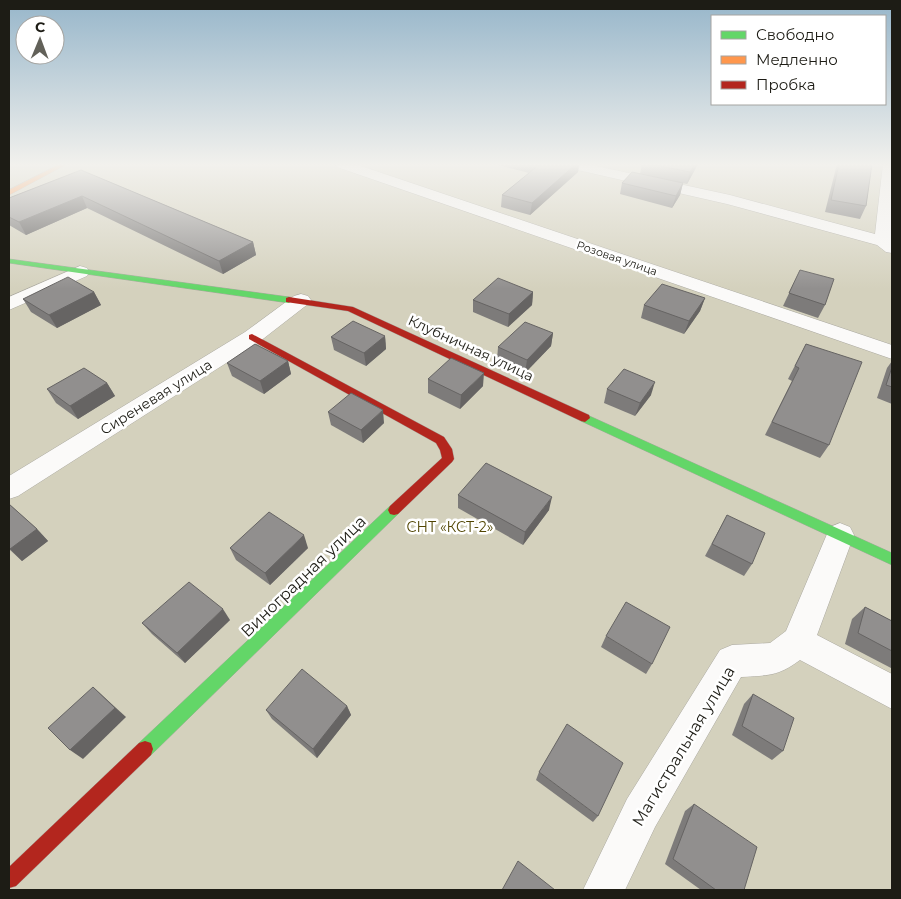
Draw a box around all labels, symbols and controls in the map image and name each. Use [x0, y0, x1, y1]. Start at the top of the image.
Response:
north arrow [15, 15, 65, 65]
legend [711, 15, 886, 105]
text: С [35, 18, 45, 36]
text: Свободно [756, 25, 834, 44]
text: Медленно [756, 50, 838, 69]
text: Пробка [756, 75, 815, 94]
street label: Розовая улица [575, 238, 659, 278]
street label: Клубничная улица [405, 311, 537, 385]
street label: Сиреневая улица [97, 355, 215, 439]
street label: Виноградная улица [237, 512, 370, 641]
park label: СНТ «КСТ-2» [407, 518, 493, 536]
street label: Магистральная улица [628, 663, 739, 830]

